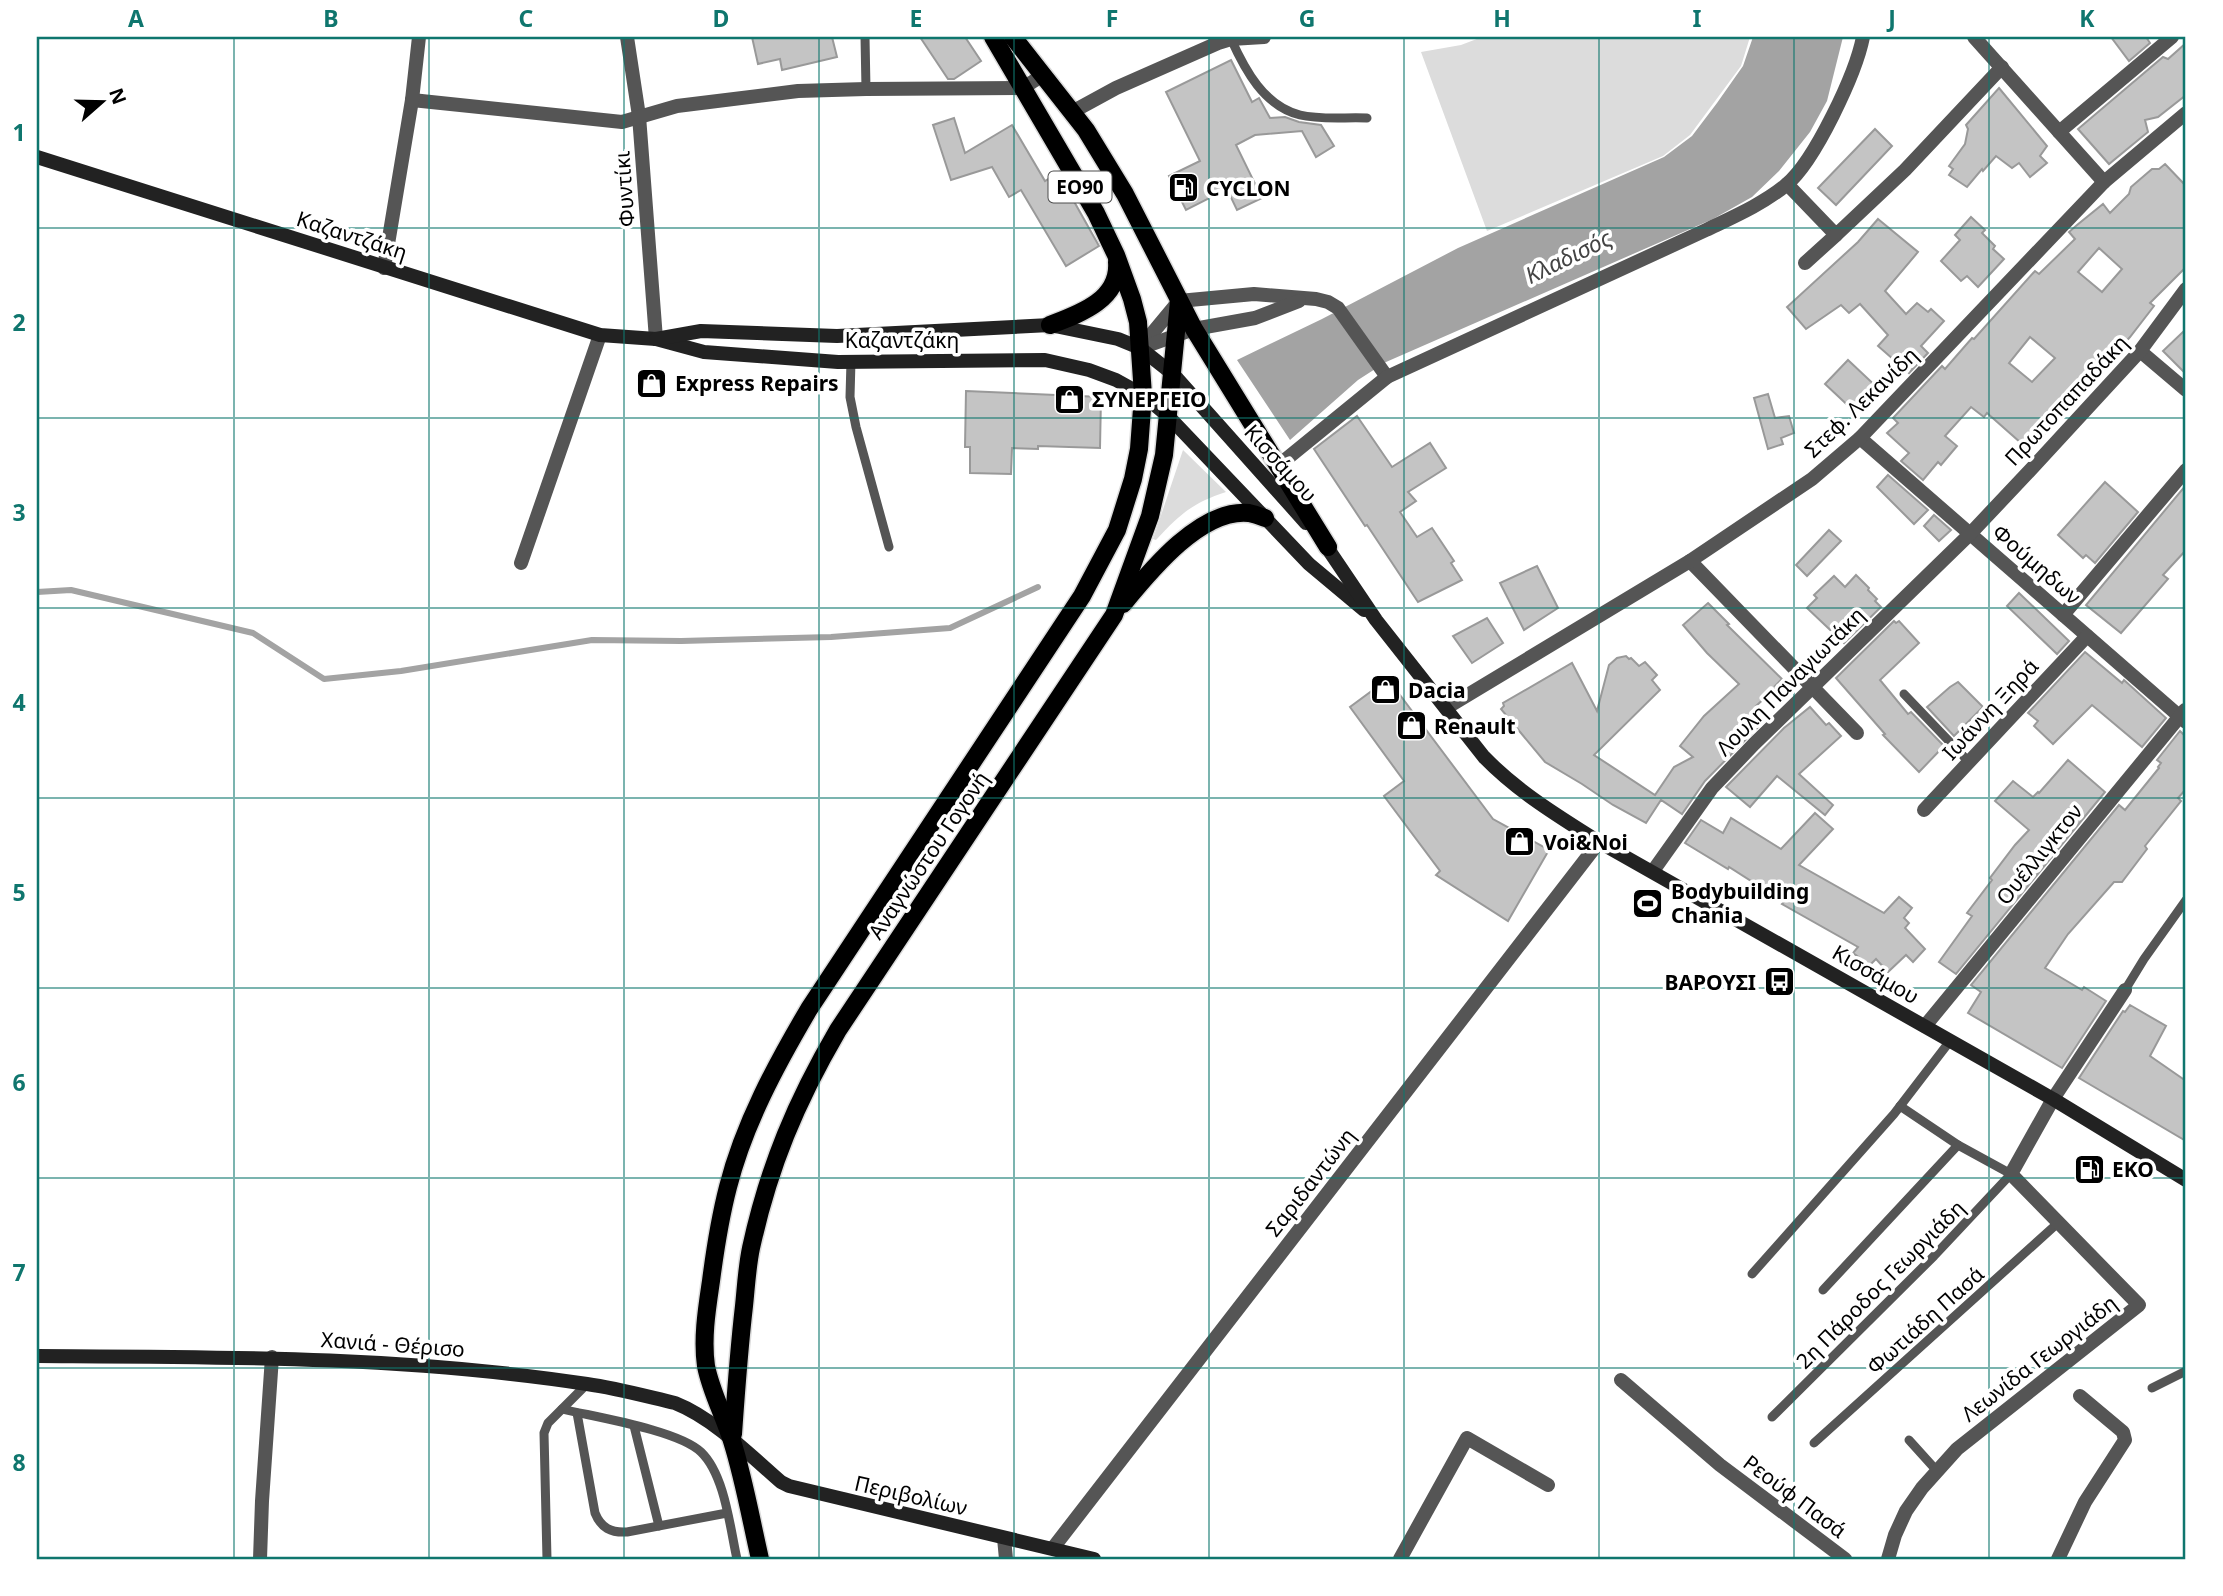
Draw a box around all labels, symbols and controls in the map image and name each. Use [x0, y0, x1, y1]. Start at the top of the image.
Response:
text: A [128, 2, 144, 34]
text: B [323, 2, 339, 34]
text: C [519, 2, 534, 34]
text: D [713, 2, 729, 34]
text: E [910, 2, 922, 34]
text: F [1106, 2, 1118, 34]
text: G [1299, 2, 1315, 34]
text: H [1493, 2, 1511, 34]
text: I [1693, 2, 1702, 34]
text: J [1886, 2, 1896, 34]
text: K [2079, 2, 2095, 34]
north arrow [66, 66, 136, 136]
text: N [103, 84, 133, 108]
text: 1 [12, 116, 26, 148]
street label: Φυντίκι [607, 150, 641, 228]
fuel station icon: CYCLON [1166, 171, 1200, 205]
road number: ΕΟ90 [1048, 172, 1112, 202]
place label: CYCLON [1206, 174, 1291, 202]
street label: Καζαντζάκη [293, 204, 411, 266]
water label: Κλαδισός [1519, 221, 1617, 291]
text: 2 [12, 306, 26, 338]
street label: Καζαντζάκη [845, 326, 959, 354]
street label: Πρωτοπαπαδάκη [1998, 329, 2134, 471]
street label: Στεφ. Λεκανίδη [1798, 341, 1924, 463]
shop icon: Express Repairs [635, 366, 669, 400]
place label: Express Repairs [675, 369, 839, 397]
shop icon: ΣΥΝΕΡΓΕΙΟ [1052, 382, 1086, 416]
place label: ΣΥΝΕΡΓΕΙΟ [1092, 385, 1207, 413]
street label: Κισσάμου [1239, 418, 1323, 508]
text: 3 [12, 496, 26, 528]
street label: Φούμηδων [1987, 518, 2087, 610]
street label: Λουλη Παναγιωτάκη [1710, 601, 1870, 761]
street label: Ιωάννη Ξηρά [1936, 653, 2044, 765]
shop icon: Dacia [1368, 673, 1402, 707]
place label: Dacia [1408, 676, 1466, 704]
text: 4 [12, 686, 26, 718]
shop icon: Renault [1394, 709, 1428, 743]
place label: Renault [1434, 712, 1516, 740]
street label: Αναγνώστου Γογονή [861, 766, 995, 944]
street label: Ουέλλιγκτον [1990, 798, 2088, 910]
shop icon: Voi&Noi [1503, 825, 1537, 859]
place label: Voi&Noi [1543, 828, 1628, 856]
text: 5 [12, 876, 26, 908]
place label: Bodybuilding Chania [1671, 877, 1809, 929]
sports icon: Bodybuilding Chania [1631, 886, 1665, 920]
street label: Κισσάμου [1828, 938, 1924, 1010]
bus stop icon: ΒΑΡΟΥΣΙ [1762, 965, 1796, 999]
place label: ΒΑΡΟΥΣΙ [1665, 968, 1756, 996]
text: 6 [12, 1066, 26, 1098]
street label: Σαριδαντώνη [1259, 1122, 1361, 1242]
fuel station icon: EKO [2072, 1152, 2106, 1186]
place label: EKO [2112, 1155, 2154, 1183]
street label: 2η Πάροδος Γεωργιάδη [1790, 1194, 1970, 1374]
text: 7 [12, 1256, 26, 1288]
street label: Φωτιάδη Πασά [1861, 1260, 1989, 1380]
street label: Λεωνίδα Γεωργιάδη [1955, 1288, 2123, 1428]
street label: Χανιά - Θέρισο [320, 1325, 466, 1363]
text: 8 [12, 1446, 26, 1478]
street label: Ρεούφ Πασά [1738, 1448, 1852, 1544]
street label: Περιβολίων [852, 1468, 970, 1522]

